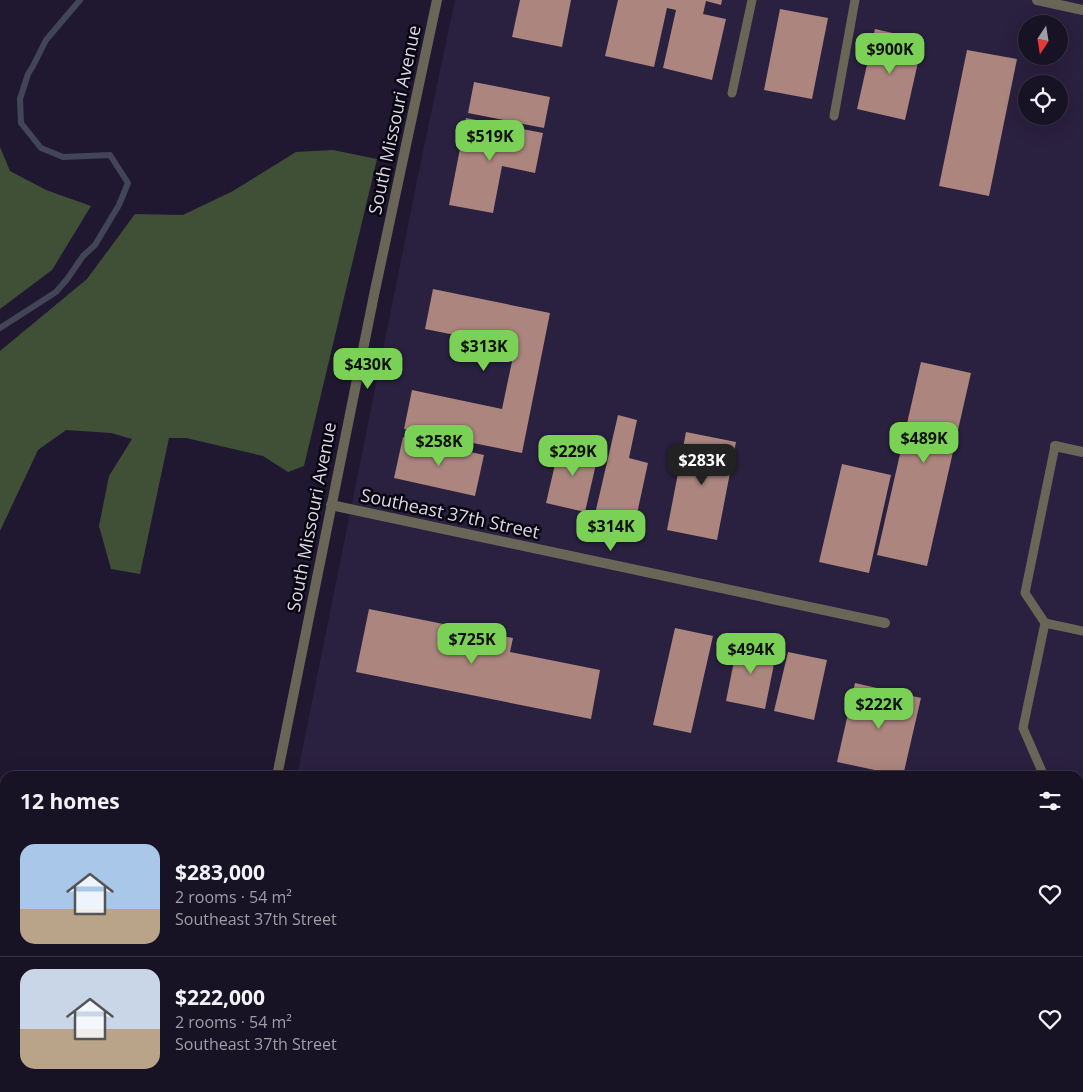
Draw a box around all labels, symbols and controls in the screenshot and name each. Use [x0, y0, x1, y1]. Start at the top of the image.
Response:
north arrow [1018, 15, 1068, 65]
map controls [1018, 15, 1068, 125]
street label: South Missouri Avenue [362, 23, 426, 217]
pin: $900K [855, 32, 925, 75]
text: $900K [866, 38, 914, 60]
button: locate [1018, 75, 1068, 125]
pin: $519K [455, 120, 525, 162]
text: $519K [466, 125, 514, 147]
pin: $313K [449, 330, 519, 372]
text: $313K [460, 335, 508, 357]
pin: $430K [333, 348, 403, 390]
text: $430K [344, 353, 392, 375]
street label: South Missouri Avenue [281, 420, 341, 614]
pin: $489K [889, 422, 959, 464]
pin: $258K [404, 424, 474, 467]
text: $489K [900, 427, 948, 449]
text: $258K [415, 430, 463, 452]
pin: $229K [538, 434, 608, 477]
text: $229K [549, 440, 597, 462]
pin: $283K [667, 444, 737, 486]
text: $283K [678, 449, 726, 471]
street label: Southeast 37th Street [359, 482, 542, 544]
pin: $314K [576, 510, 646, 552]
text: $314K [587, 515, 635, 537]
pin: $725K [437, 622, 507, 665]
text: $725K [448, 628, 496, 650]
pin: $494K [716, 632, 786, 675]
text: $494K [727, 638, 775, 660]
pin: $222K [844, 688, 914, 730]
text: $222K [855, 693, 903, 715]
text: 12 homes [20, 787, 120, 815]
icon: filters [1036, 787, 1064, 815]
text: $283,000 [175, 858, 265, 886]
icon: home [60, 864, 120, 924]
icon: heart [1036, 880, 1064, 908]
text: 2 rooms · 54 m² [175, 886, 292, 908]
text: Southeast 37th Street [175, 908, 337, 930]
text: $222,000 [175, 983, 265, 1011]
icon: home [60, 989, 120, 1049]
icon: heart [1036, 1005, 1064, 1033]
text: 2 rooms · 54 m² [175, 1011, 292, 1033]
text: Southeast 37th Street [175, 1033, 337, 1055]

